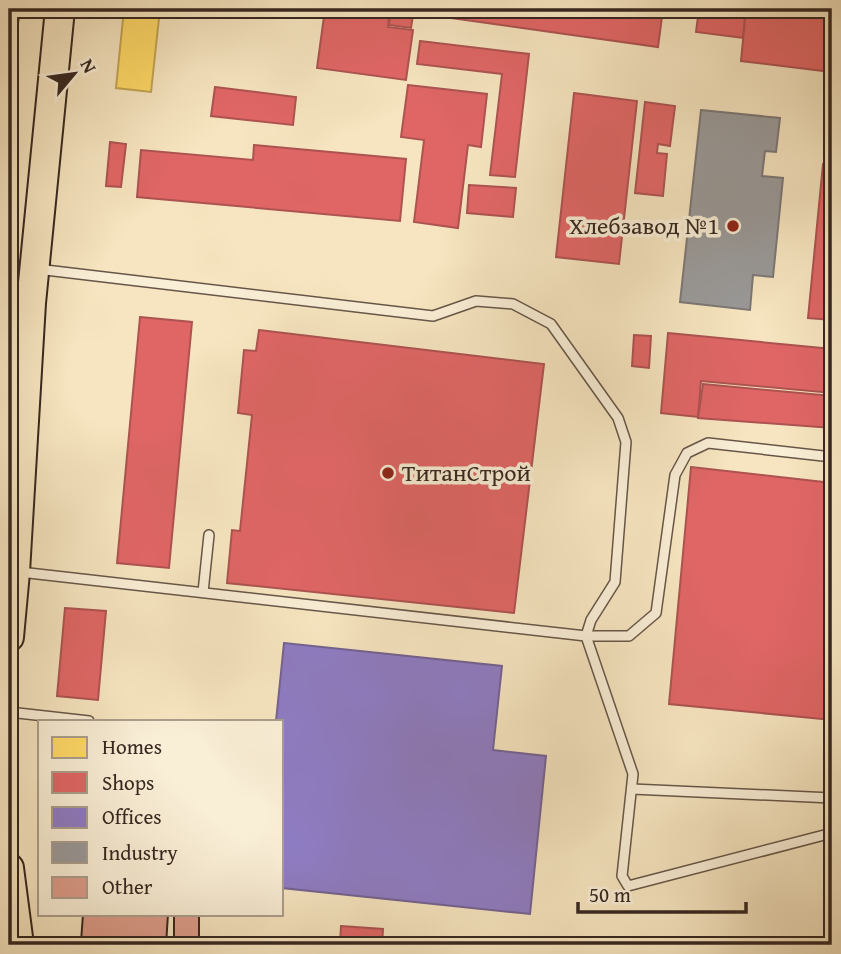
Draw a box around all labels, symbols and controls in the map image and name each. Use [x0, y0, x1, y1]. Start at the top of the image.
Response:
north arrow [38, 38, 108, 108]
text: N [74, 53, 104, 78]
place label: Хлебзавод №1 [569, 208, 719, 243]
marker: Хлебзавод №1 [725, 218, 741, 234]
place label: ТитанСтрой [402, 455, 531, 490]
marker: ТитанСтрой [380, 465, 396, 481]
legend [38, 720, 284, 916]
text: Homes [102, 731, 162, 762]
text: Shops [102, 767, 154, 798]
text: Offices [102, 801, 162, 832]
text: Industry [102, 837, 178, 868]
scale bar [578, 870, 746, 914]
text: Other [102, 871, 153, 902]
text: 50 m [589, 879, 631, 910]

